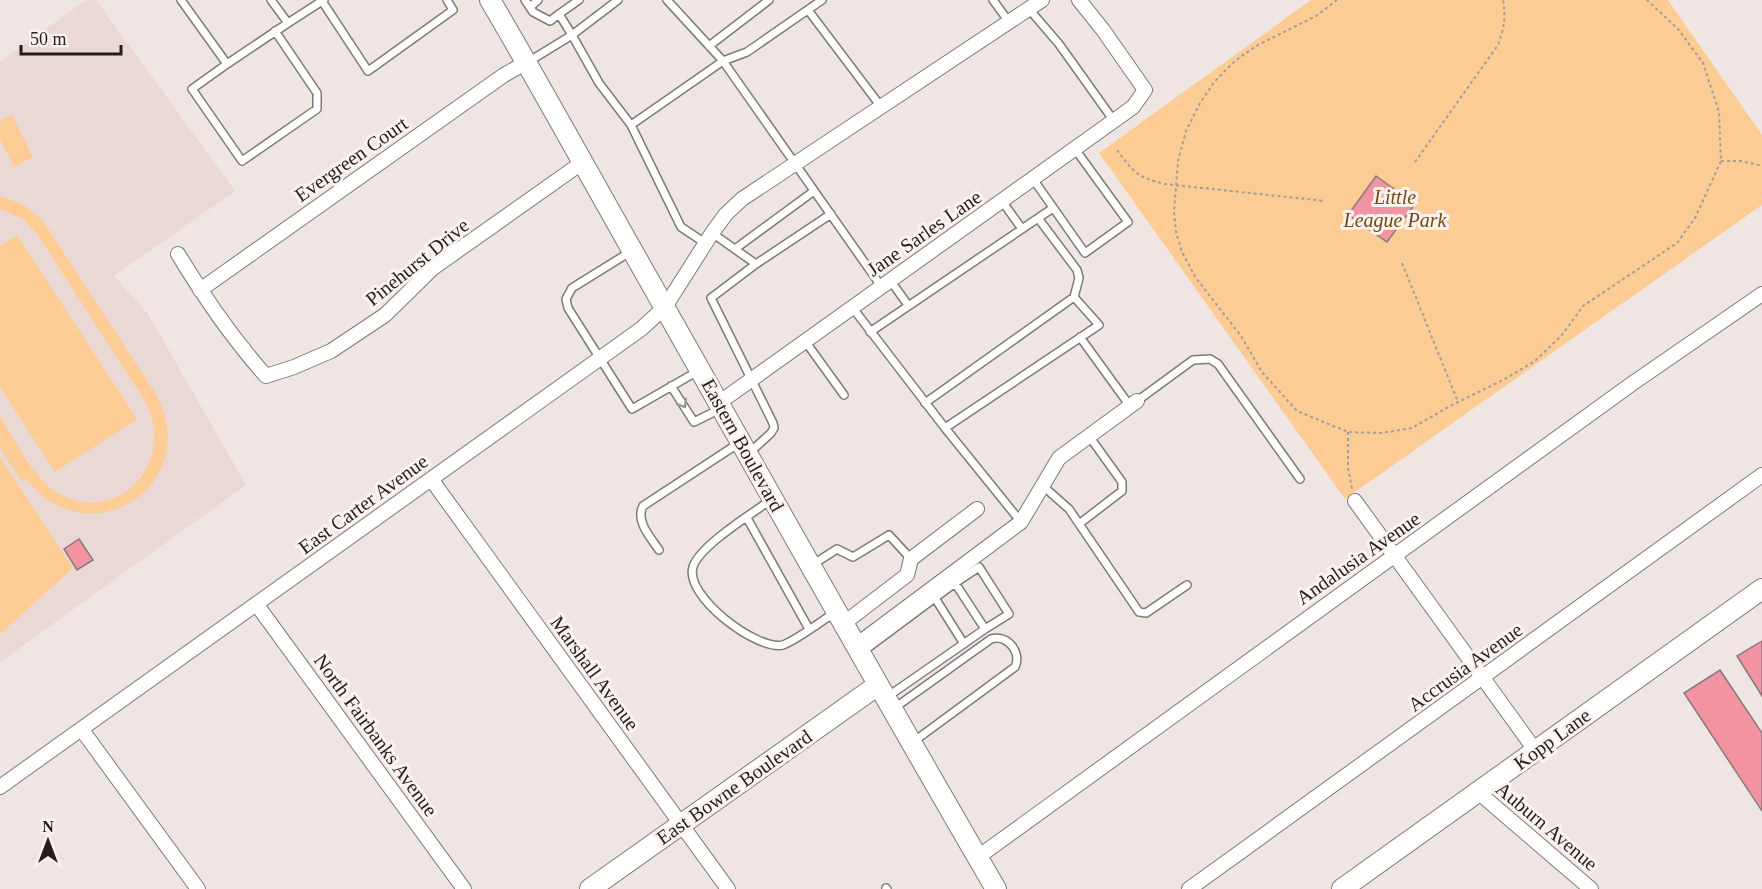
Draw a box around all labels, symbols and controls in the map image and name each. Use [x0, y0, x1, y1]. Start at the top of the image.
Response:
scale bar [21, 18, 122, 56]
text: 50 m [30, 29, 67, 49]
street label: Evergreen Court [290, 112, 412, 207]
street label: Jane Sarles Lane [863, 185, 985, 281]
park label: Little League Park [1343, 186, 1447, 232]
street label: Pinehurst Drive [361, 214, 473, 310]
street label: Eastern Boulevard [697, 375, 789, 515]
one-way arrow [675, 398, 687, 408]
street label: East Carter Avenue [294, 450, 432, 558]
street label: Andalusia Avenue [1292, 507, 1424, 609]
street label: Marshall Avenue [546, 612, 644, 734]
street label: Accrusia Avenue [1404, 618, 1526, 716]
street label: North Fairbanks Avenue [310, 650, 442, 820]
street label: Kopp Lane [1509, 704, 1595, 775]
street label: East Bowne Boulevard [652, 725, 816, 849]
street label: Auburn Avenue [1492, 777, 1602, 875]
north arrow [18, 811, 78, 871]
text: N [42, 818, 54, 835]

